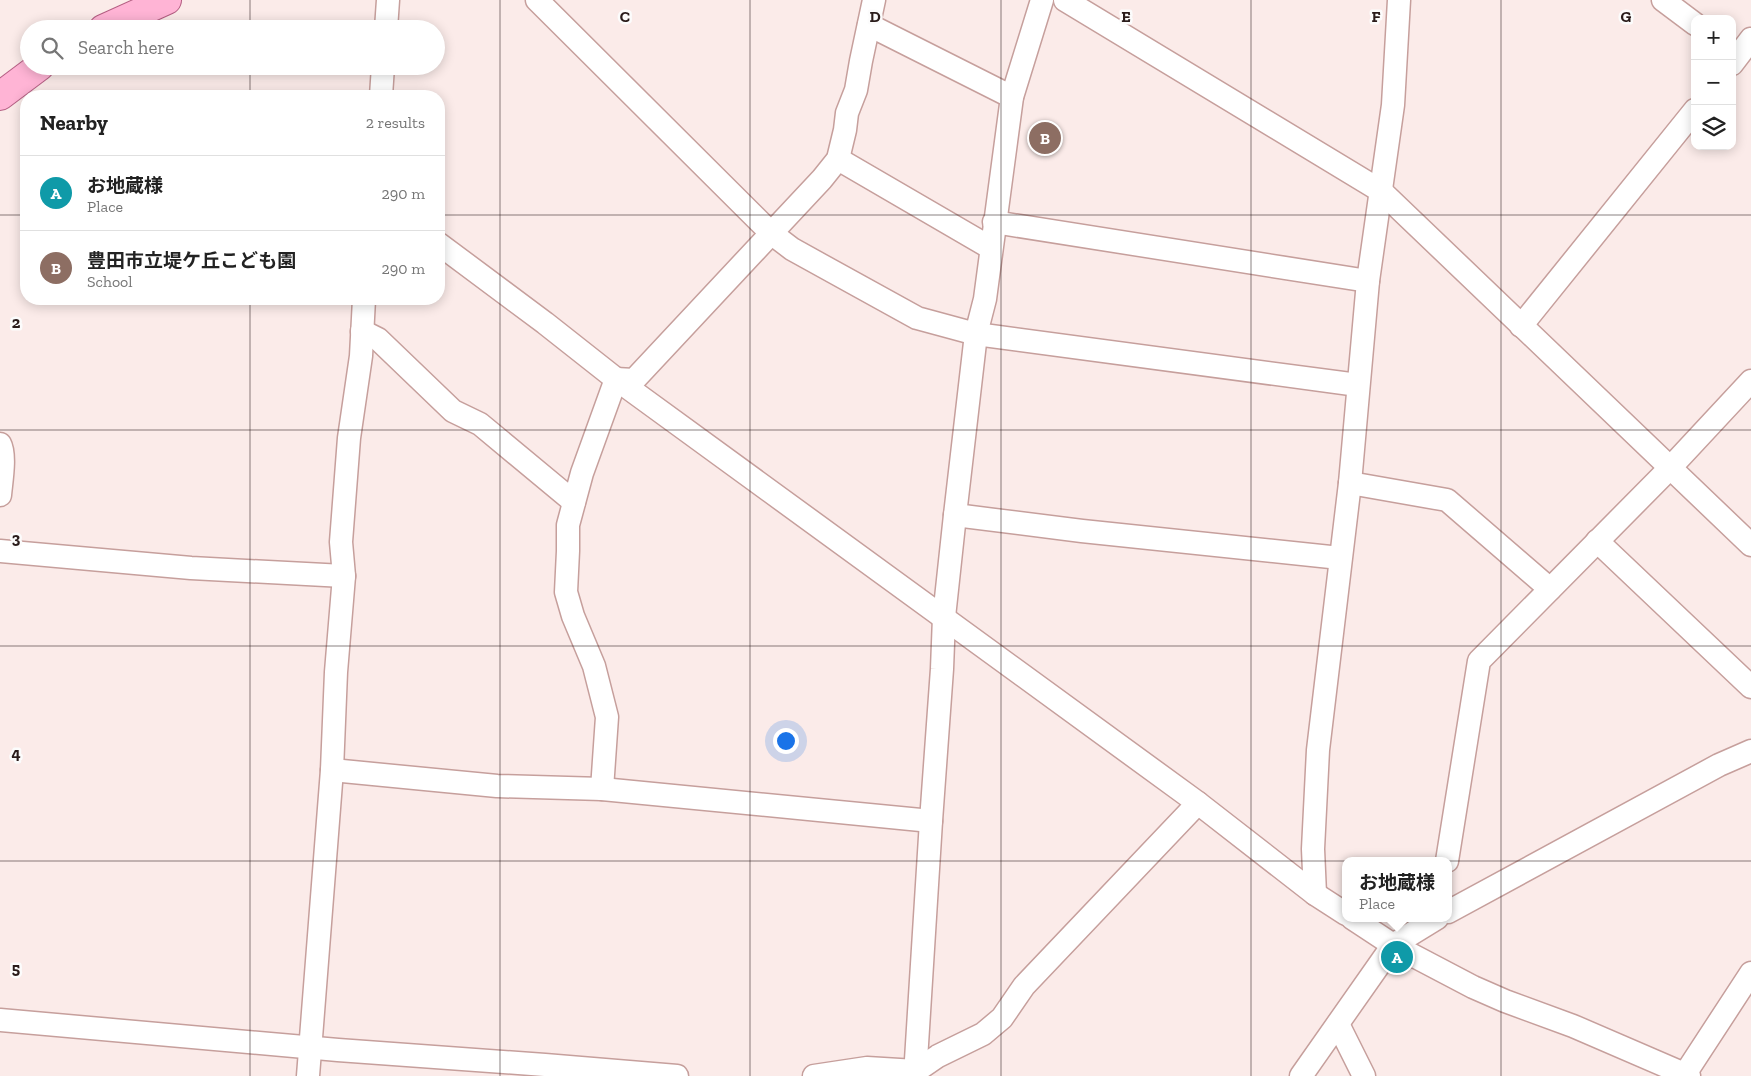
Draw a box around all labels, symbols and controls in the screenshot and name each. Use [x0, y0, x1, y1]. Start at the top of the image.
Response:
text: C [620, 7, 630, 26]
text: D [869, 7, 881, 26]
text: E [1121, 7, 1131, 26]
text: F [1371, 7, 1381, 26]
text: G [1621, 7, 1632, 26]
map controls [1691, 15, 1736, 150]
button: + [1691, 15, 1736, 60]
search box [20, 20, 445, 75]
icon: search [38, 34, 66, 62]
text: Search here [78, 36, 174, 59]
button: − [1691, 60, 1736, 105]
button: layers [1691, 105, 1736, 150]
text: Nearby [40, 110, 108, 135]
text: 2 results [366, 113, 425, 132]
pin: B [1029, 119, 1061, 157]
text: お地蔵様 [87, 174, 163, 197]
text: A [51, 184, 62, 203]
text: 290 m [382, 184, 425, 203]
text: Place [87, 197, 123, 216]
text: 豊田市立堤ケ丘こども園 [87, 249, 296, 272]
text: B [51, 259, 61, 278]
text: 290 m [382, 259, 425, 278]
text: School [87, 272, 133, 291]
text: 2 [12, 313, 21, 332]
text: 3 [12, 529, 21, 548]
your location [773, 728, 799, 754]
text: 4 [11, 744, 21, 763]
popup [1342, 857, 1452, 922]
text: お地蔵様 [1359, 871, 1435, 894]
text: Place [1359, 894, 1395, 913]
pin: A [1381, 938, 1413, 976]
text: 5 [12, 959, 20, 978]

